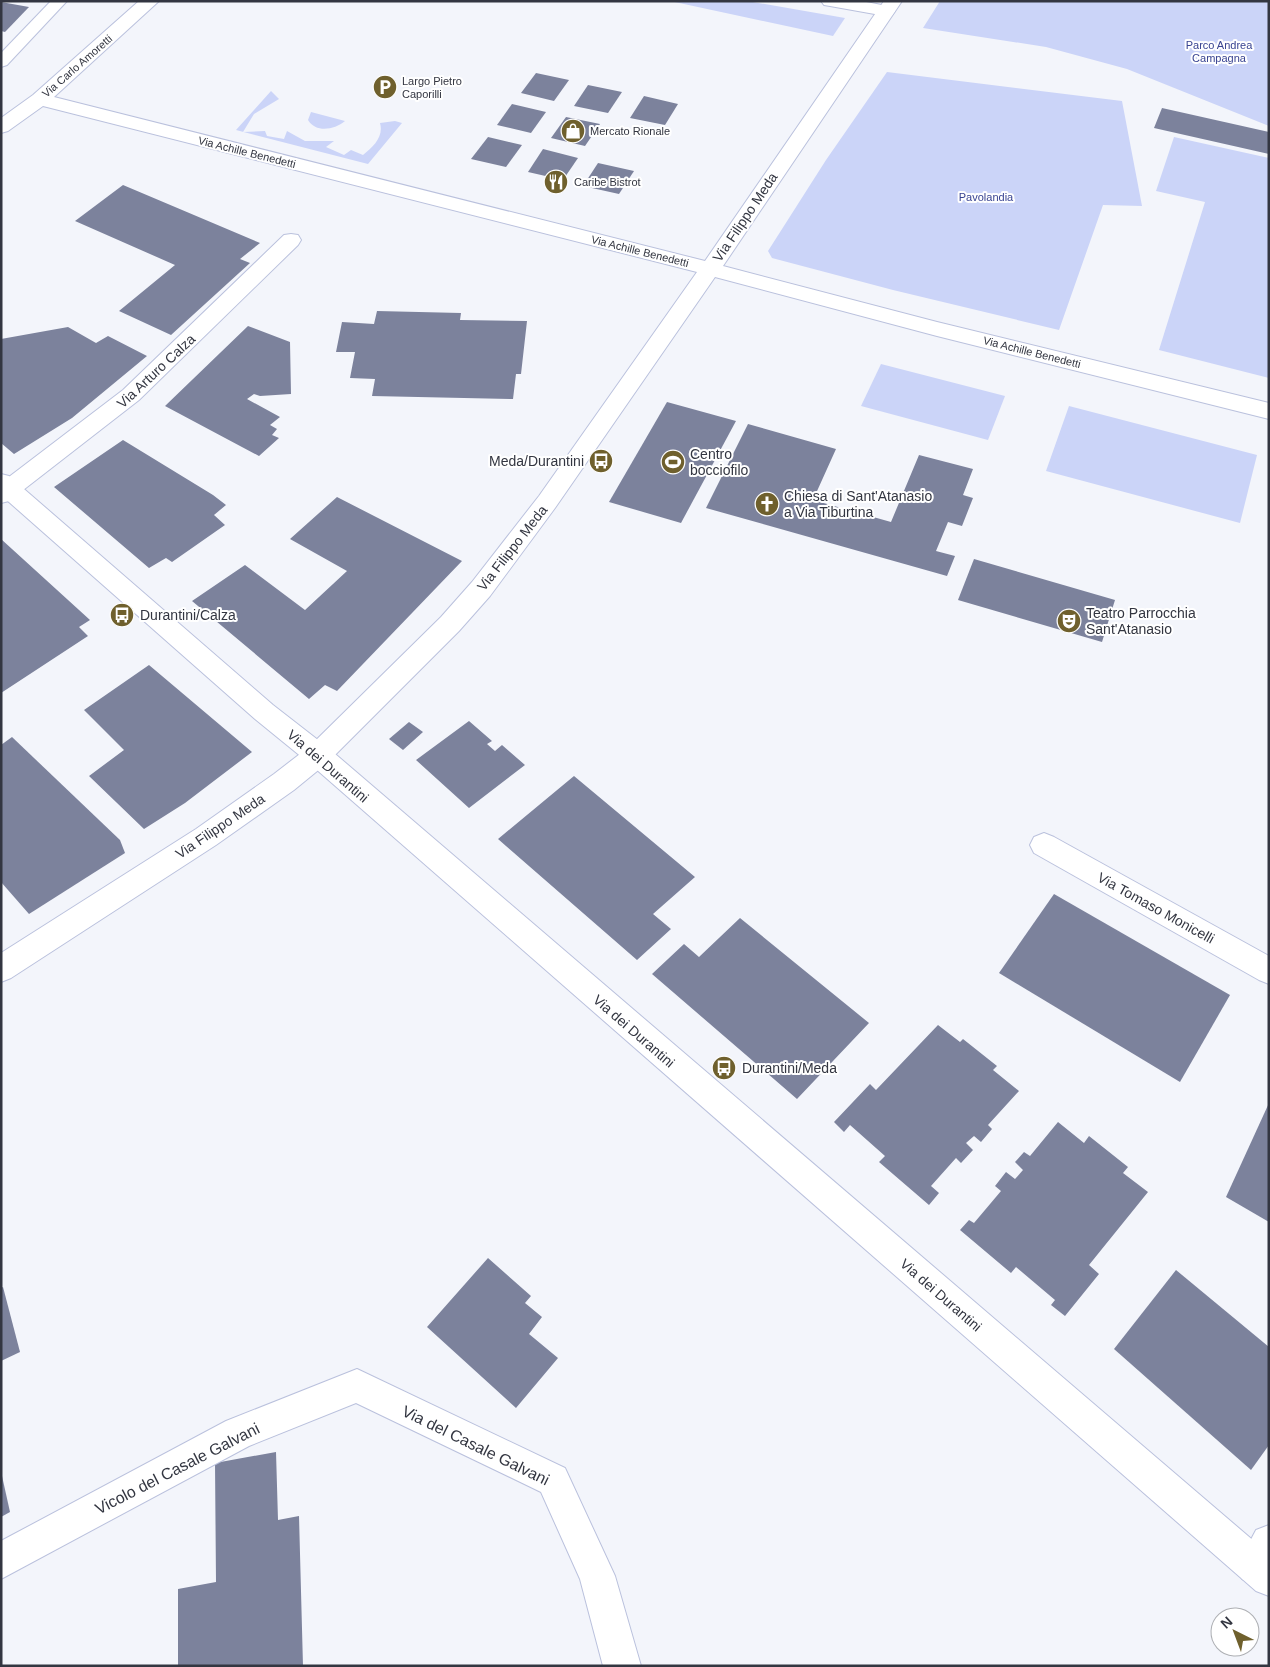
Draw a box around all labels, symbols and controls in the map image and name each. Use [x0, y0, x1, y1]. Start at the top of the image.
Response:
street label: Via Carlo Amoretti [40, 32, 114, 100]
park label: Parco Andrea Campagna [1186, 39, 1253, 64]
parking icon: Largo Pietro Caporilli [372, 74, 398, 100]
place label: Largo Pietro Caporilli [402, 75, 462, 100]
shop icon: Mercato Rionale [560, 118, 586, 144]
place label: Mercato Rionale [590, 125, 670, 137]
street label: Via Achille Benedetti [197, 134, 297, 170]
restaurant icon: Caribe Bistrot [543, 169, 569, 195]
street label: Via Filippo Meda [709, 169, 781, 265]
place label: Caribe Bistrot [574, 176, 641, 188]
park label: Pavolandia [959, 191, 1014, 203]
street label: Via Achille Benedetti [590, 233, 690, 269]
street label: Via Arturo Calza [114, 331, 199, 411]
street label: Via Achille Benedetti [982, 334, 1082, 370]
place label: Centro bocciofilo [690, 446, 749, 478]
bus stop icon: Meda/Durantini [588, 448, 614, 474]
sports icon: Centro bocciofilo [660, 449, 686, 475]
place label: Meda/Durantini [489, 453, 584, 469]
place label: Chiesa di Sant'Atanasio a Via Tiburtina [784, 488, 932, 520]
church icon: Chiesa di Sant'Atanasio a Via Tiburtina [754, 491, 780, 517]
street label: Via Filippo Meda [474, 502, 550, 594]
bus stop icon: Durantini/Calza [109, 602, 135, 628]
place label: Teatro Parrocchia Sant'Atanasio [1086, 605, 1196, 637]
place label: Durantini/Calza [140, 607, 236, 623]
theatre icon: Teatro Parrocchia Sant'Atanasio [1056, 608, 1082, 634]
street label: Via dei Durantini [284, 726, 372, 806]
street label: Via Filippo Meda [172, 790, 268, 862]
street label: Via Tomaso Monicelli [1095, 869, 1217, 947]
street label: Via dei Durantini [590, 991, 678, 1071]
bus stop icon: Durantini/Meda [711, 1055, 737, 1081]
place label: Durantini/Meda [742, 1060, 837, 1076]
street label: Via dei Durantini [897, 1255, 985, 1335]
street label: Via del Casale Galvani [399, 1402, 552, 1489]
street label: Vicolo del Casale Galvani [92, 1420, 262, 1517]
north arrow [1210, 1607, 1260, 1657]
text: N [1217, 1613, 1235, 1632]

